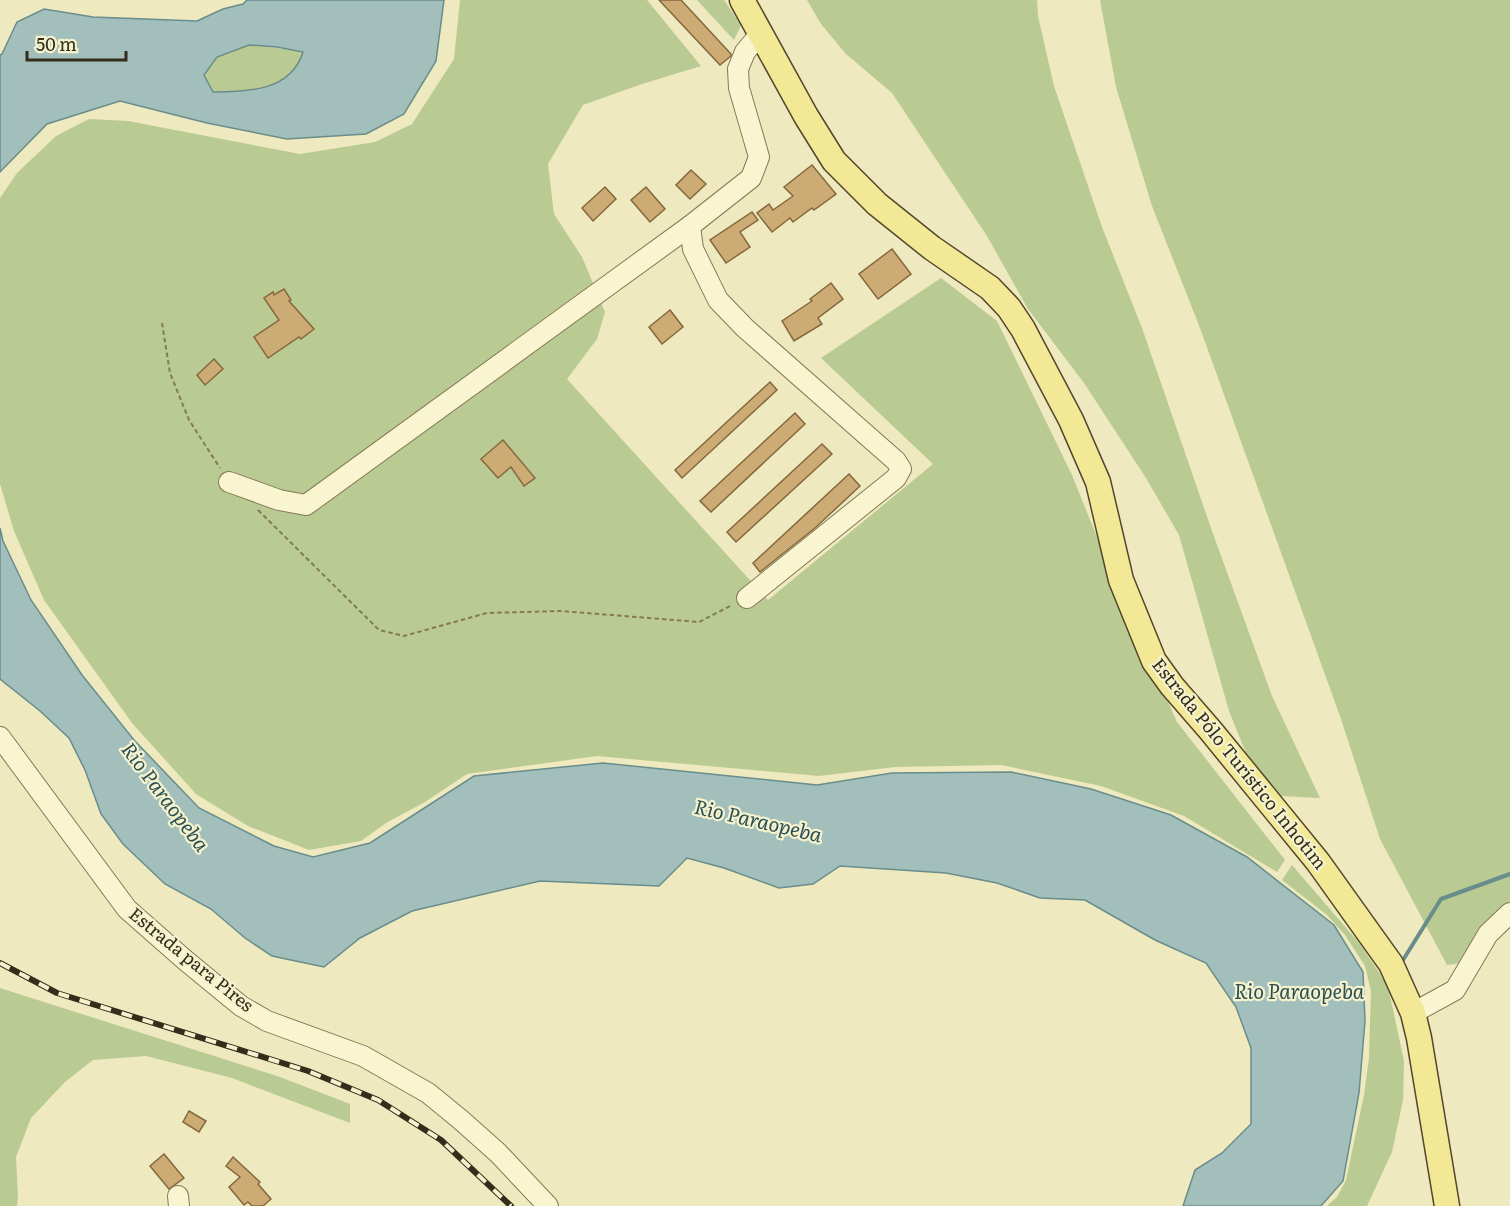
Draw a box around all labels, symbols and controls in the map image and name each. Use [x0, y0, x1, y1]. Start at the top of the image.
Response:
scale bar [27, 24, 126, 62]
text: 50 m [36, 30, 77, 57]
street label: Estrada Pólo Turístico Inhotim [1146, 652, 1334, 875]
water label: Rio Paraopeba [115, 735, 218, 857]
water label: Rio Paraopeba [692, 790, 826, 848]
street label: Estrada para Pires [124, 900, 260, 1018]
water label: Rio Paraopeba [1234, 975, 1365, 1005]

